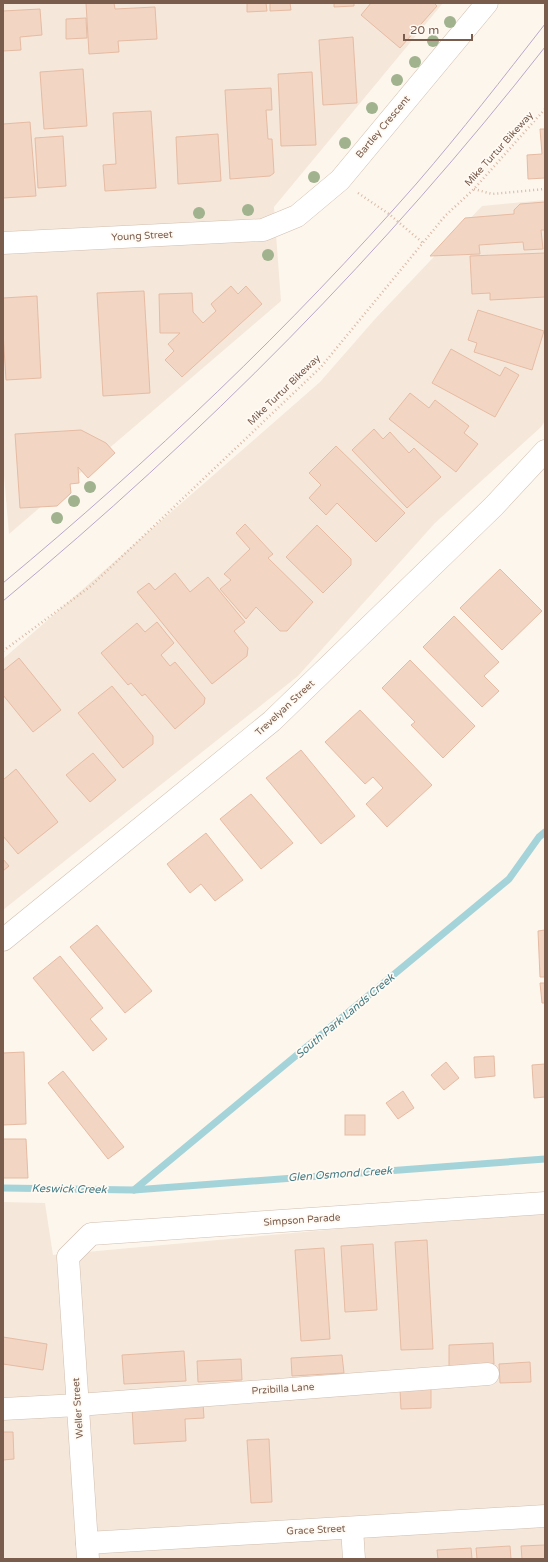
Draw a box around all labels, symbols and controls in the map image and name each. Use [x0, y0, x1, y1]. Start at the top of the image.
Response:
scale bar [404, 16, 472, 42]
text: 20 m [410, 23, 439, 37]
street label: Bartley Crescent [353, 93, 413, 161]
street label: Mike Turtur Bikeway [462, 109, 536, 189]
street label: Young Street [111, 228, 173, 244]
street label: Mike Turtur Bikeway [245, 352, 323, 428]
street label: Trevelyan Street [253, 677, 317, 738]
water label: South Park Lands Creek [293, 970, 398, 1061]
water label: Glen Osmond Creek [287, 1164, 393, 1184]
water label: Keswick Creek [31, 1182, 108, 1196]
street label: Simpson Parade [263, 1211, 341, 1229]
street label: Weller Street [70, 1377, 86, 1439]
street label: Przibilla Lane [251, 1381, 315, 1397]
street label: Grace Street [286, 1522, 346, 1538]

